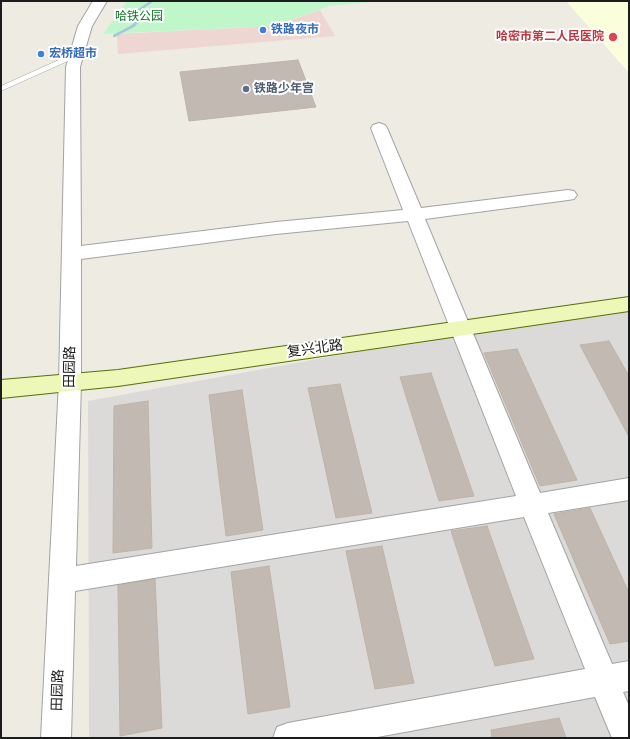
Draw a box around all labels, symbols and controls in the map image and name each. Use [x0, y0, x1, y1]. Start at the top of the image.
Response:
park label: 哈铁公园 [115, 10, 163, 24]
place label: 铁路夜市 [271, 23, 319, 37]
marker: 铁路夜市 [258, 25, 268, 35]
place label: 哈密市第二人民医院 [496, 30, 604, 44]
marker: 哈密市第二人民医院 [607, 31, 619, 43]
place label: 宏桥超市 [49, 47, 97, 61]
marker: 宏桥超市 [36, 49, 46, 59]
place label: 铁路少年宫 [254, 82, 314, 96]
marker: 铁路少年宫 [241, 84, 251, 94]
street label: 复兴北路 [286, 337, 344, 361]
street label: 田园路 [61, 346, 79, 388]
street label: 田园路 [49, 669, 67, 711]

